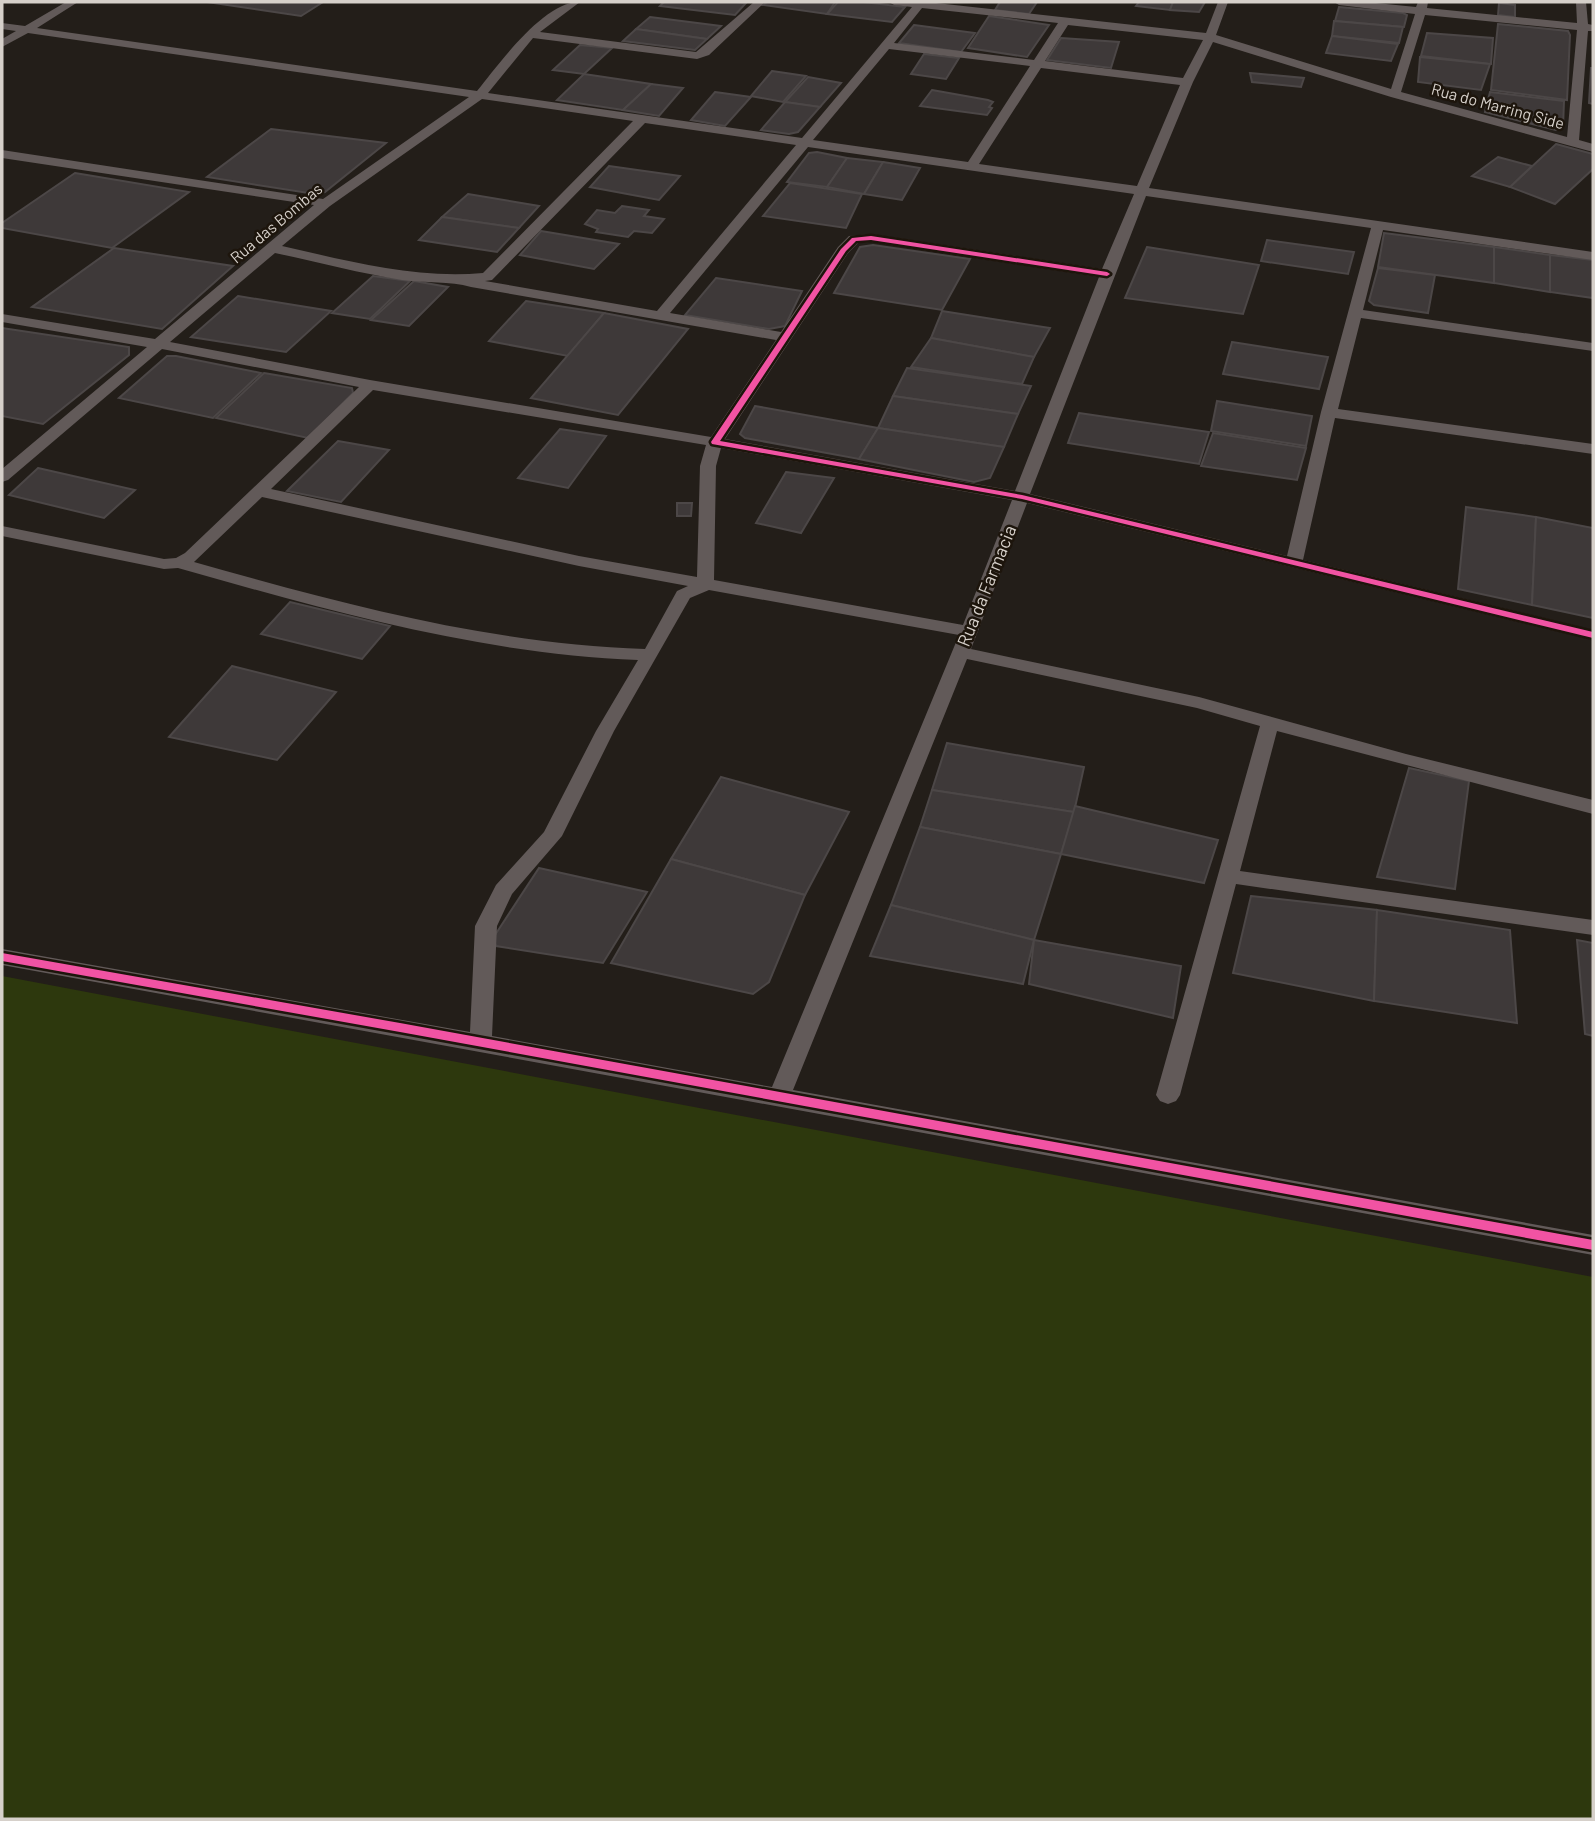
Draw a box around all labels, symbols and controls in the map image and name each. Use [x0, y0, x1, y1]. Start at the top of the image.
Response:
street label: Rua do Marring Side [1430, 79, 1567, 132]
street label: Rua das Bombas [226, 179, 326, 267]
street label: Rua da Farmacia [952, 522, 1020, 649]

